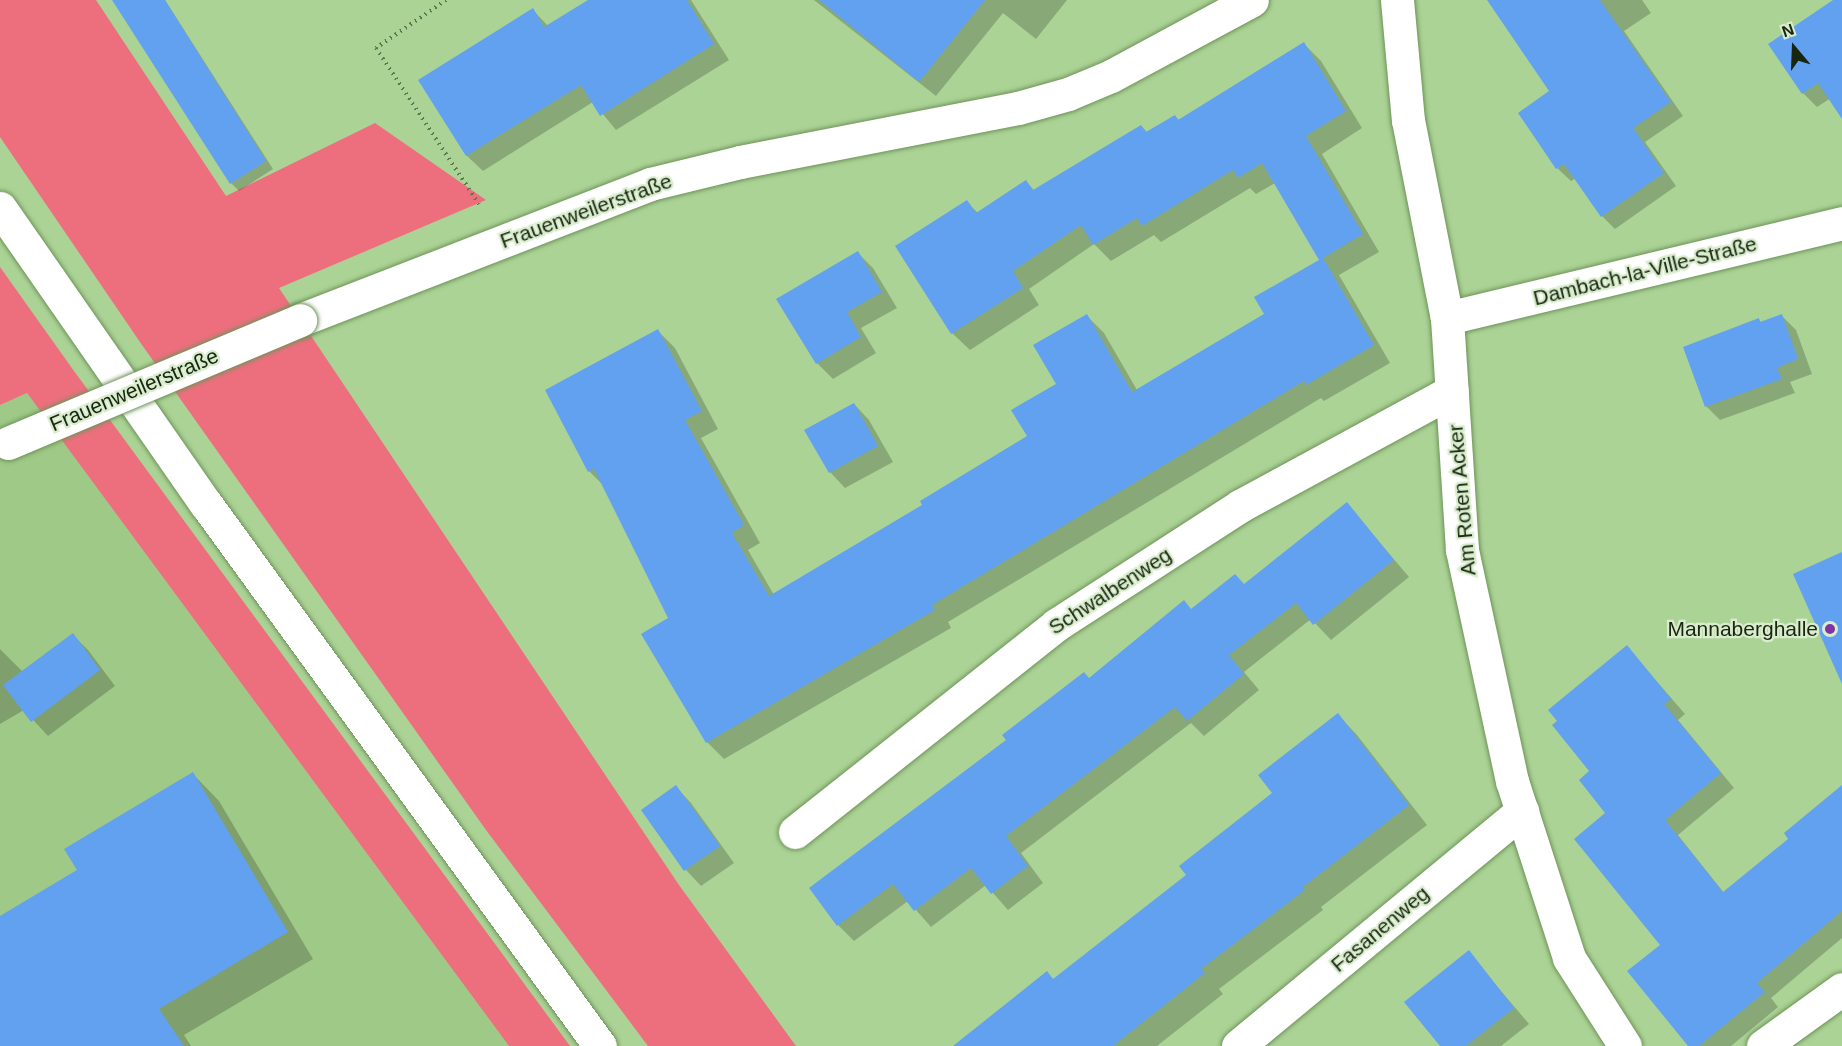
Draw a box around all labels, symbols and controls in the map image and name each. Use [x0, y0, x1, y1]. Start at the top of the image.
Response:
north arrow [1764, 18, 1824, 78]
text: N [1780, 21, 1796, 40]
street label: Frauenweilerstraße [497, 168, 675, 254]
street label: Dambach-la-Ville-Straße [1531, 231, 1759, 311]
street label: Frauenweilerstraße [46, 343, 222, 437]
street label: Am Roten Acker [1443, 423, 1481, 577]
street label: Schwalbenweg [1044, 542, 1176, 640]
place label: Mannaberghalle [1667, 616, 1818, 642]
marker: Mannaberghalle [1823, 622, 1837, 636]
street label: Fasanenweg [1326, 881, 1434, 977]

